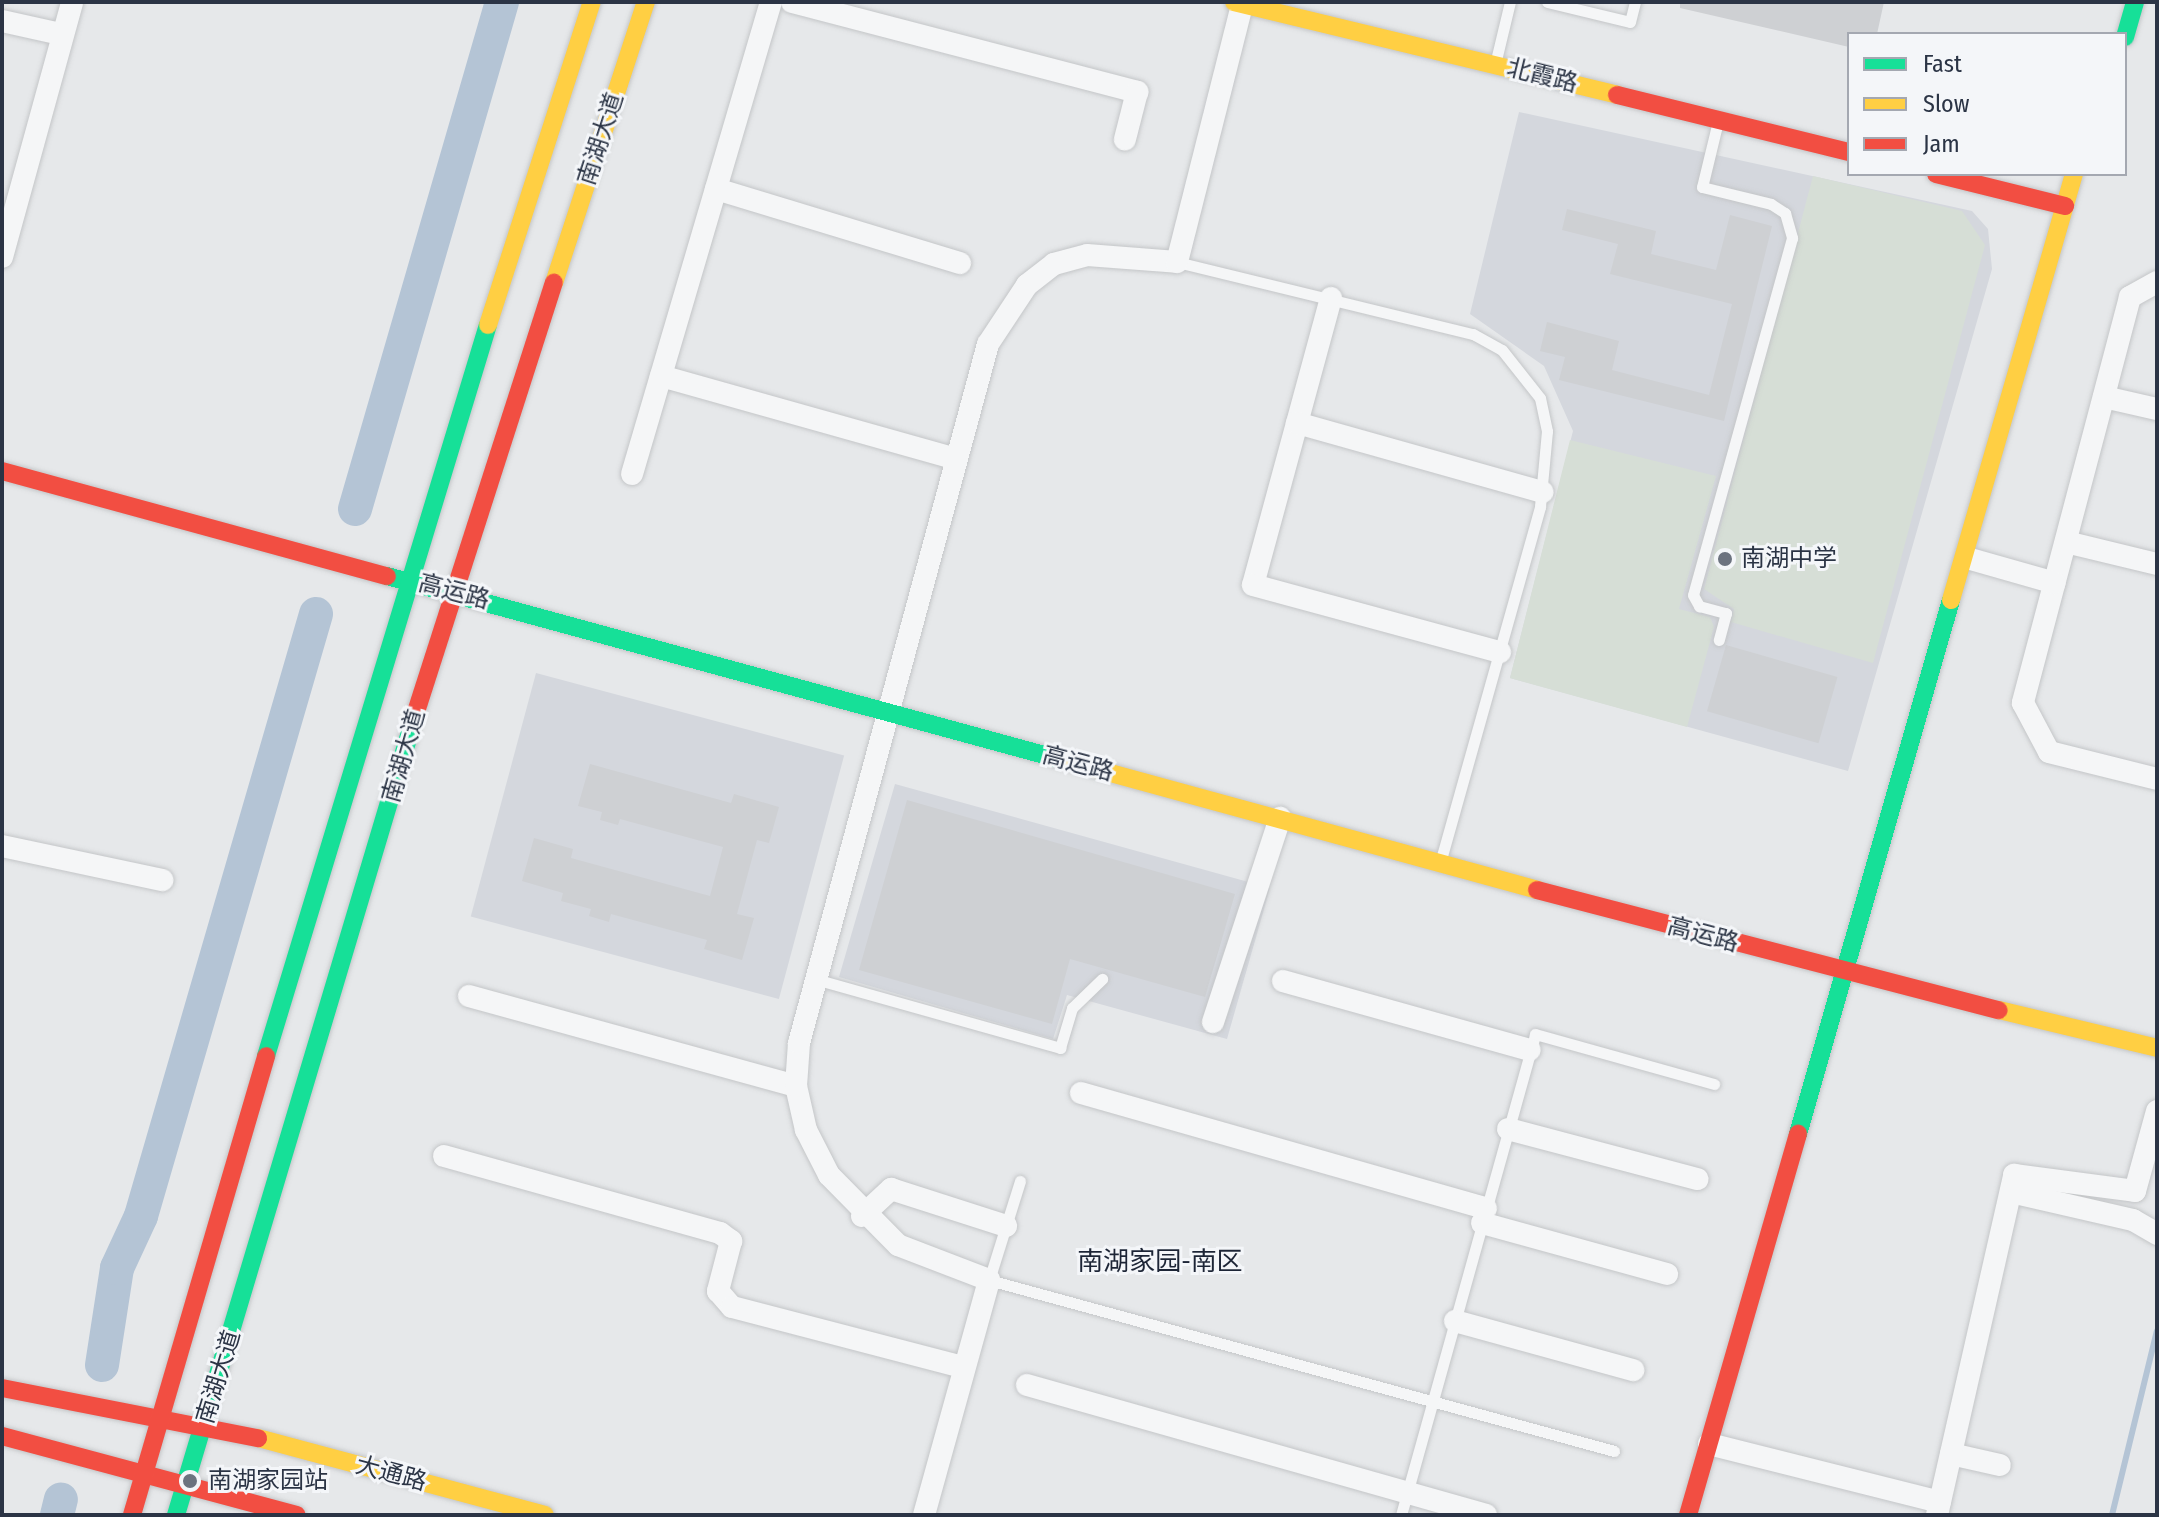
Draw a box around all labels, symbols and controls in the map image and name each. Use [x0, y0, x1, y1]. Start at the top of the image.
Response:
legend [1847, 32, 2127, 176]
text: Fast [1923, 50, 1962, 78]
street label: 北霞路 [1504, 53, 1580, 99]
street label: 南湖大道 [572, 89, 630, 189]
text: Slow [1923, 90, 1969, 118]
text: Jam [1923, 130, 1960, 158]
place label: 南湖中学 [1741, 545, 1837, 573]
marker: 南湖中学 [1716, 550, 1734, 568]
street label: 高运路 [415, 569, 493, 615]
street label: 南湖大道 [377, 706, 431, 806]
street label: 高运路 [1039, 741, 1117, 787]
street label: 高运路 [1664, 912, 1742, 958]
district label: 南湖家园-南区 [1077, 1246, 1243, 1278]
street label: 南湖大道 [191, 1327, 247, 1427]
street label: 大通路 [352, 1451, 430, 1497]
place label: 南湖家园站 [208, 1467, 328, 1495]
marker: 南湖家园站 [179, 1470, 201, 1492]

